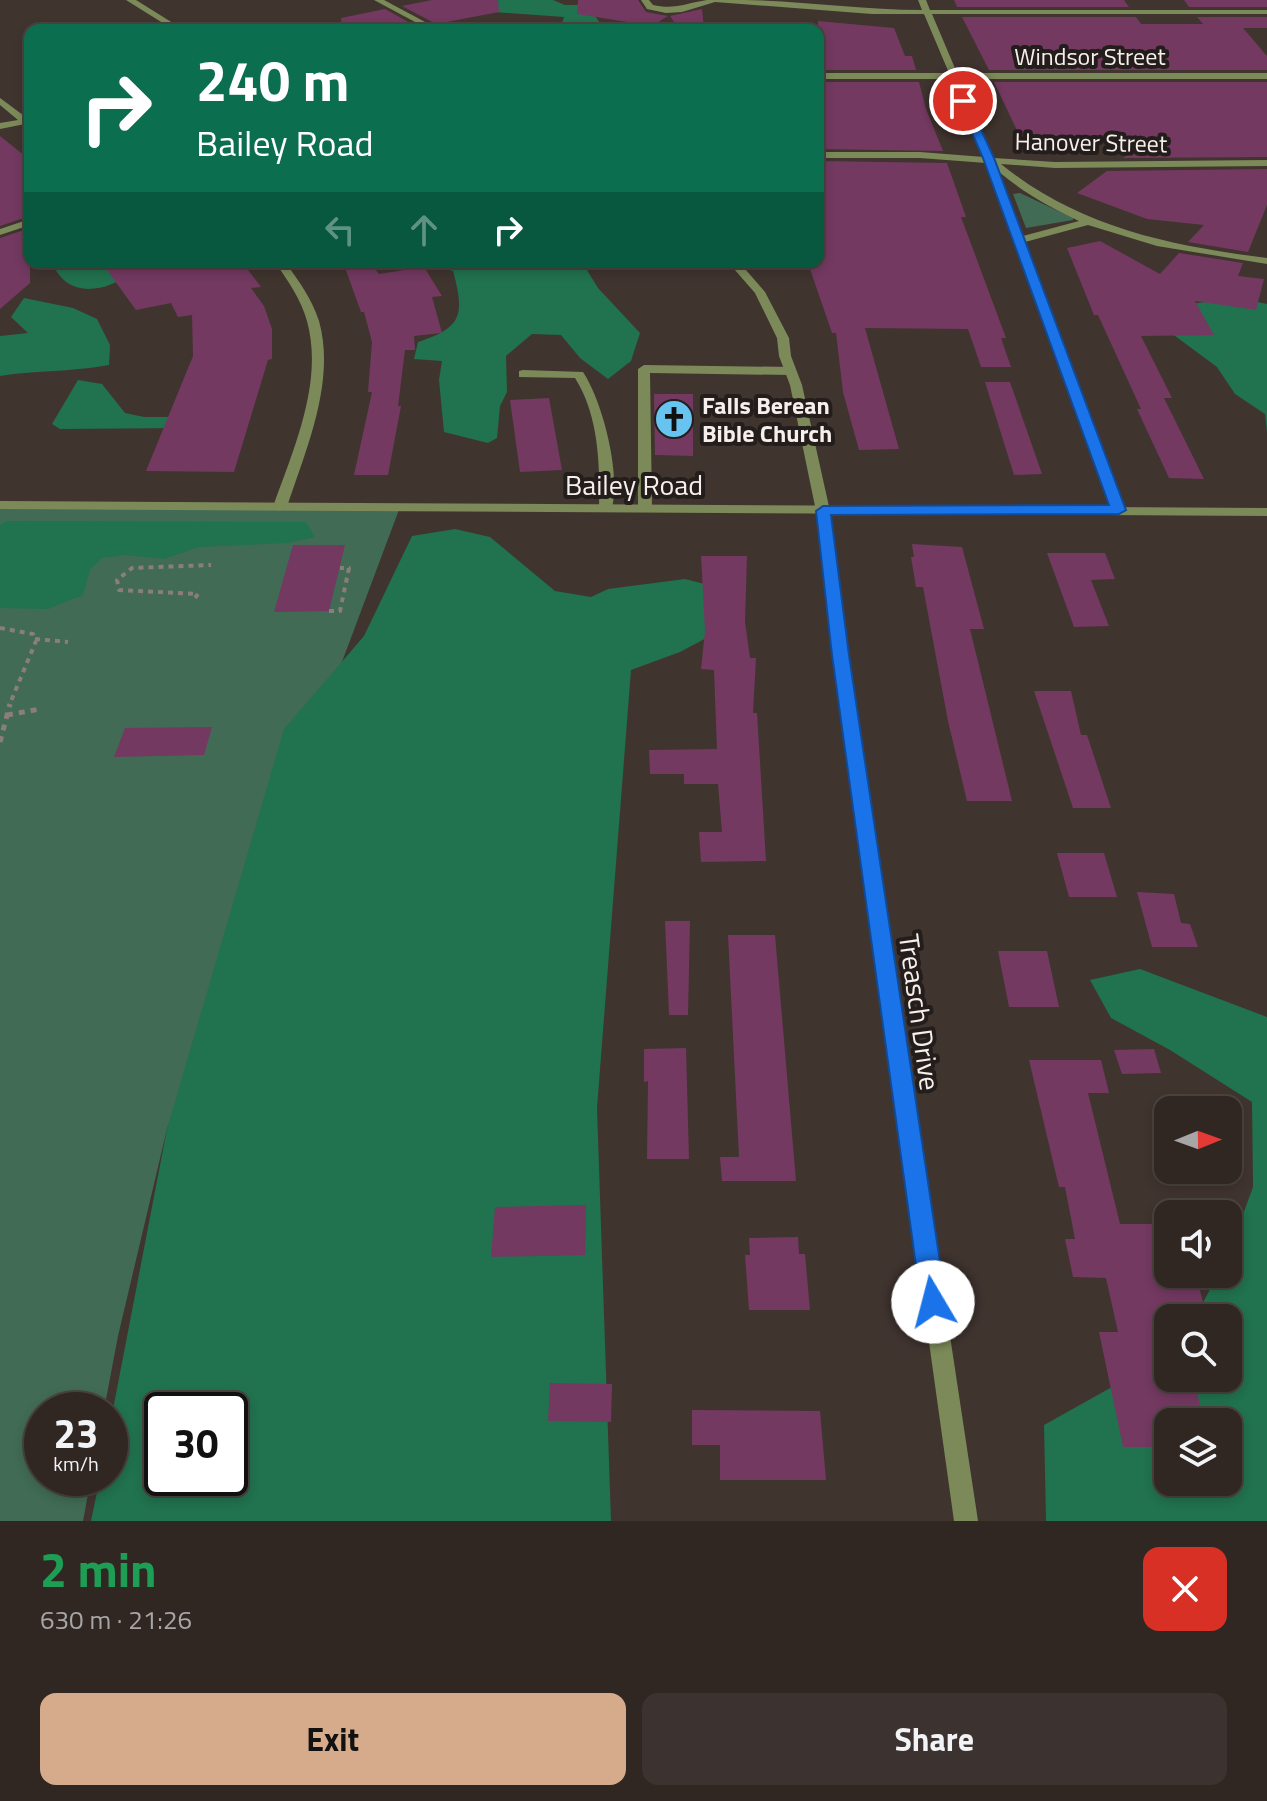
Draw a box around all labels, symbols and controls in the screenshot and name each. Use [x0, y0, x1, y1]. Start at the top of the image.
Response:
text: 240 m [196, 38, 349, 123]
street label: Windsor Street [1014, 38, 1166, 74]
icon: right [64, 56, 168, 160]
pin [929, 67, 997, 135]
icon: arrive [941, 79, 985, 123]
text: Bailey Road [196, 115, 374, 170]
street label: Hanover Street [1014, 123, 1168, 161]
icon: left [318, 208, 362, 252]
icon: ahead [402, 208, 446, 252]
icon: right [486, 208, 530, 252]
place label: Falls Berean Bible Church [702, 387, 832, 451]
church icon: Falls Berean Bible Church [653, 398, 695, 440]
street label: Bailey Road [565, 463, 703, 506]
street label: Treasch Drive [888, 931, 952, 1093]
north arrow [1154, 1096, 1242, 1184]
map controls [1154, 1096, 1242, 1496]
button: sound [1154, 1200, 1242, 1288]
position arrow [891, 1260, 975, 1344]
button: search [1154, 1304, 1242, 1392]
speed limit sign: 30 [144, 1392, 248, 1496]
text: 23 [54, 1403, 98, 1464]
button: layers [1154, 1408, 1242, 1496]
text: km/h [53, 1448, 99, 1479]
text: 2 min [40, 1533, 157, 1606]
button: close [1143, 1547, 1227, 1631]
text: 630 m · 21:26 [40, 1600, 192, 1639]
button: Exit [40, 1693, 626, 1785]
button: Share [642, 1693, 1227, 1785]

